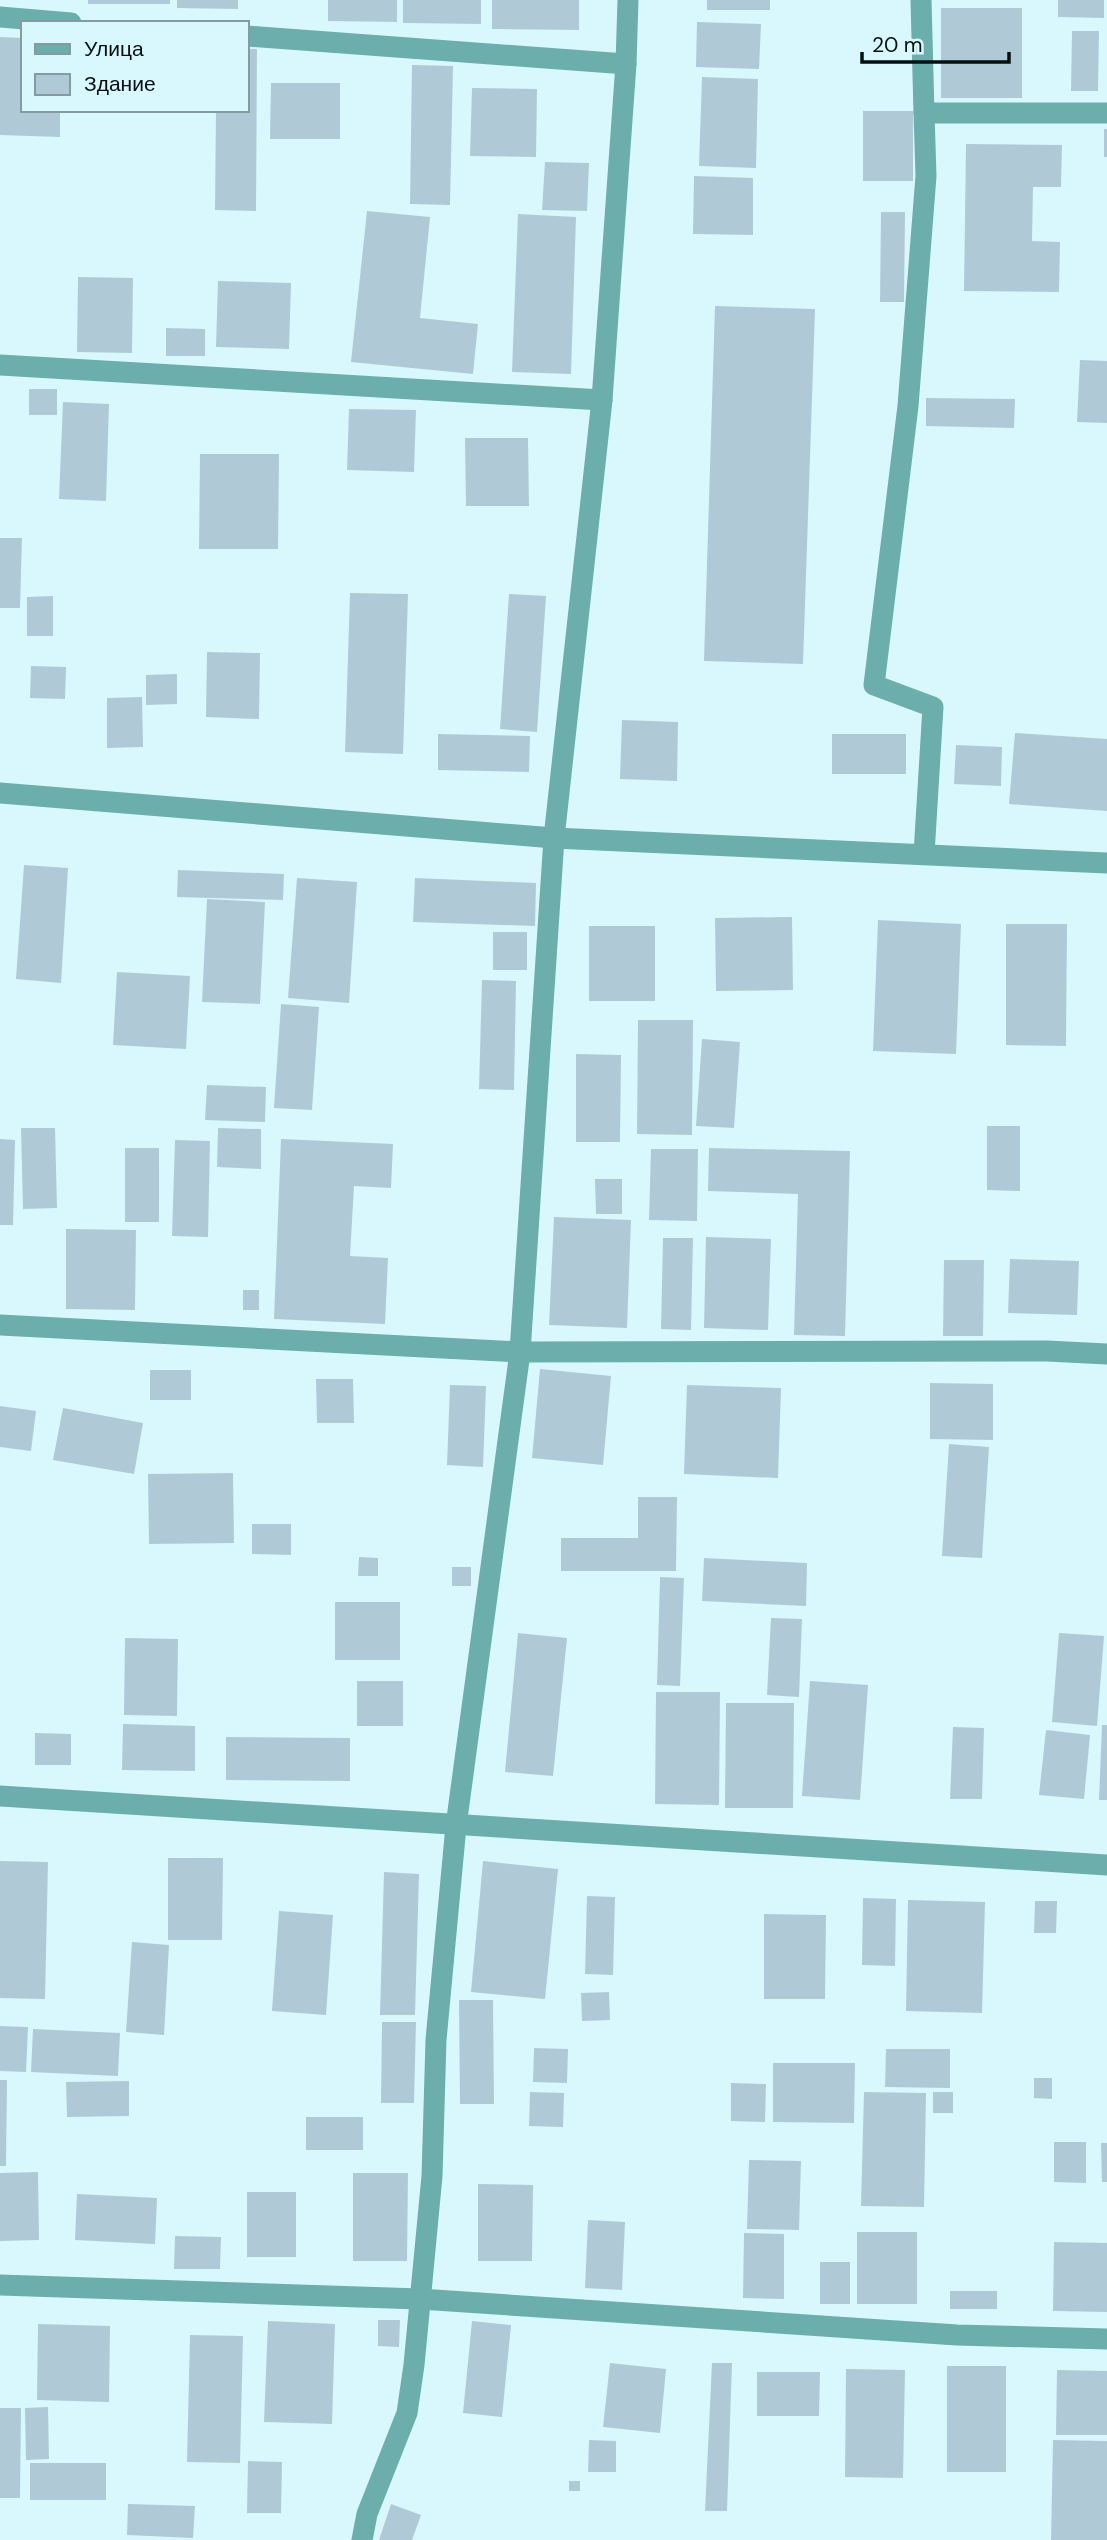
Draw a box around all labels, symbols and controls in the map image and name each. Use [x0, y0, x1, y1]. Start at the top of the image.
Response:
legend [21, 21, 248, 112]
scale bar [862, 21, 1009, 65]
text: 20 m [872, 31, 923, 59]
text: Улица [84, 35, 144, 63]
text: Здание [84, 70, 156, 98]

